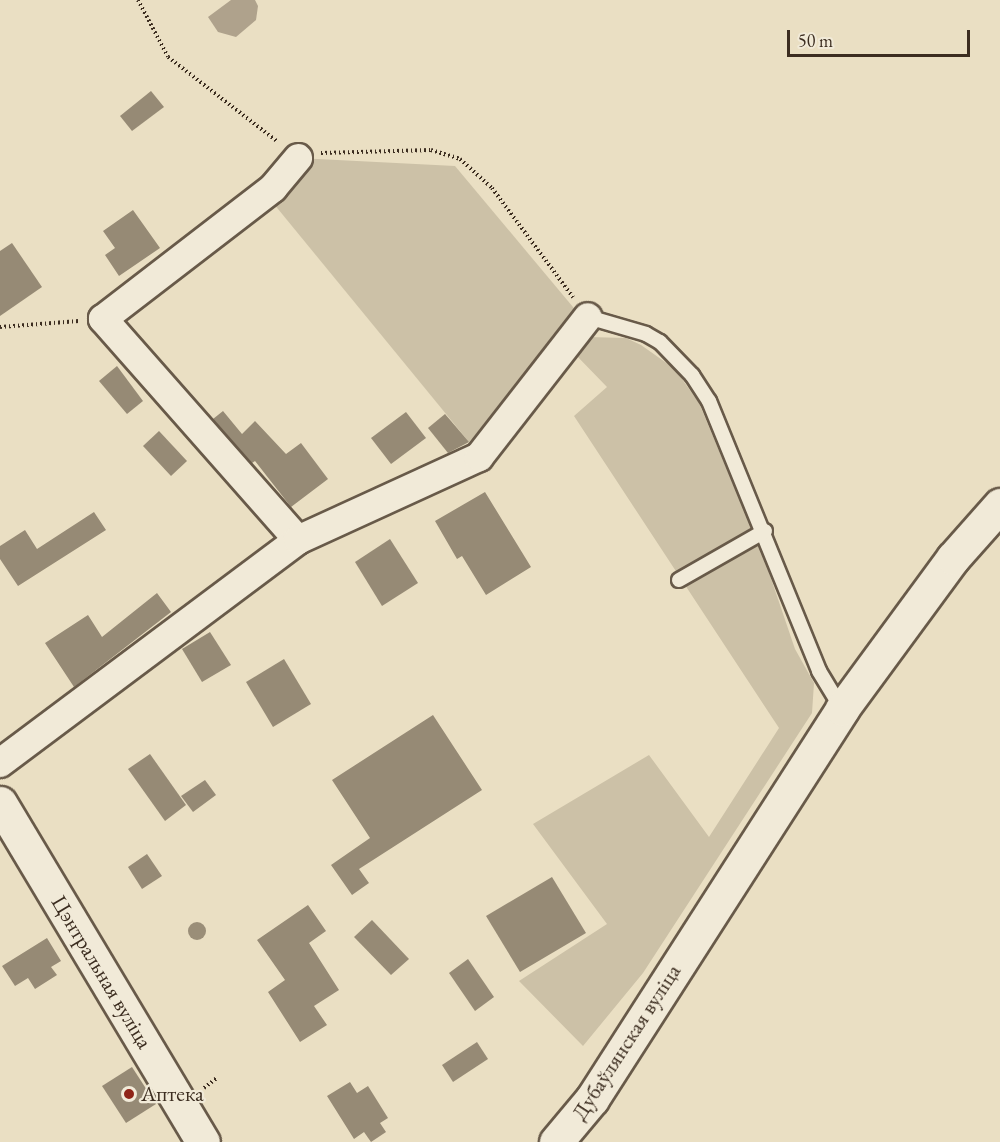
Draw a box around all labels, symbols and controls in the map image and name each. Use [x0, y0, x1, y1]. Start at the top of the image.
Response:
scale bar [790, 18, 973, 56]
text: 50 m [798, 29, 833, 52]
street label: Цэнтральная вуліца [46, 891, 158, 1053]
street label: Дубаўлянская вуліца [566, 959, 686, 1125]
place label: Аптека [141, 1081, 204, 1107]
marker: Аптека [122, 1087, 136, 1101]

